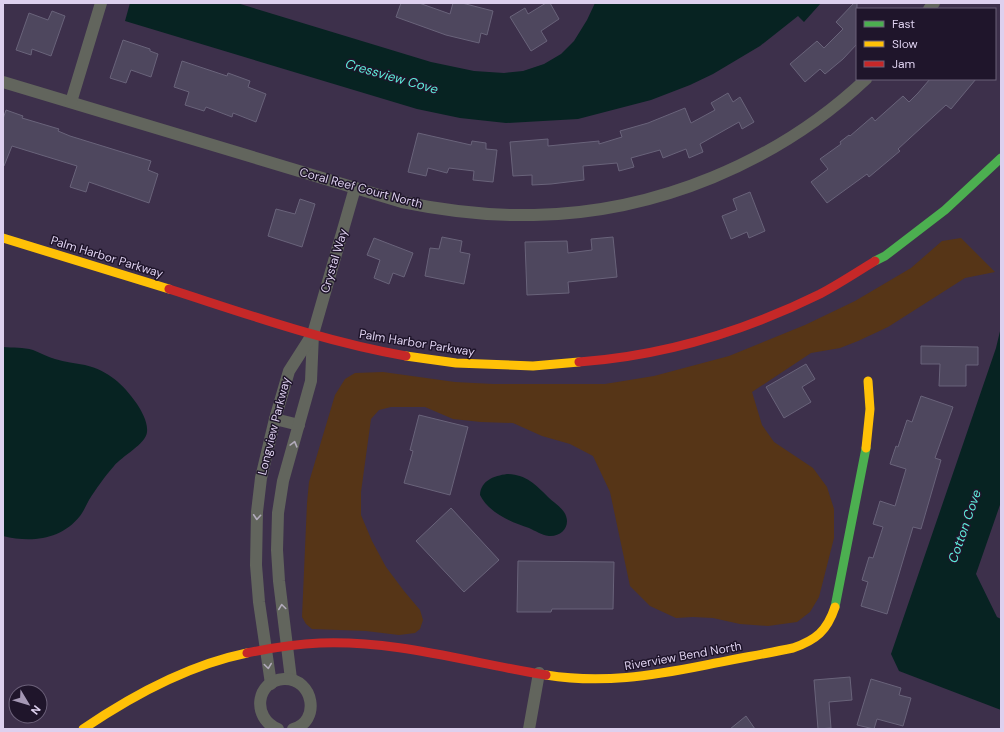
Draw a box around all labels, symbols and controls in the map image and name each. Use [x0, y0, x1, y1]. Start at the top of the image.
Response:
legend [856, 8, 996, 80]
text: Fast [892, 16, 915, 32]
text: Slow [892, 36, 918, 52]
water label: Cressview Cove [343, 55, 440, 98]
text: Jam [892, 56, 915, 72]
street label: Coral Reef Court North [298, 164, 424, 212]
street label: Crystal Way [317, 227, 351, 295]
street label: Palm Harbor Parkway [49, 232, 166, 282]
street label: Palm Harbor Parkway [358, 326, 476, 360]
street label: Longview Parkway [254, 375, 294, 477]
one-way arrow [289, 441, 297, 447]
water label: Cotton Cove [944, 487, 985, 565]
one-way arrow [252, 514, 261, 520]
one-way arrow [278, 604, 287, 610]
street label: Riverview Bend North [623, 638, 743, 674]
one-way arrow [263, 663, 272, 669]
north arrow [8, 684, 48, 724]
text: N [28, 703, 44, 718]

